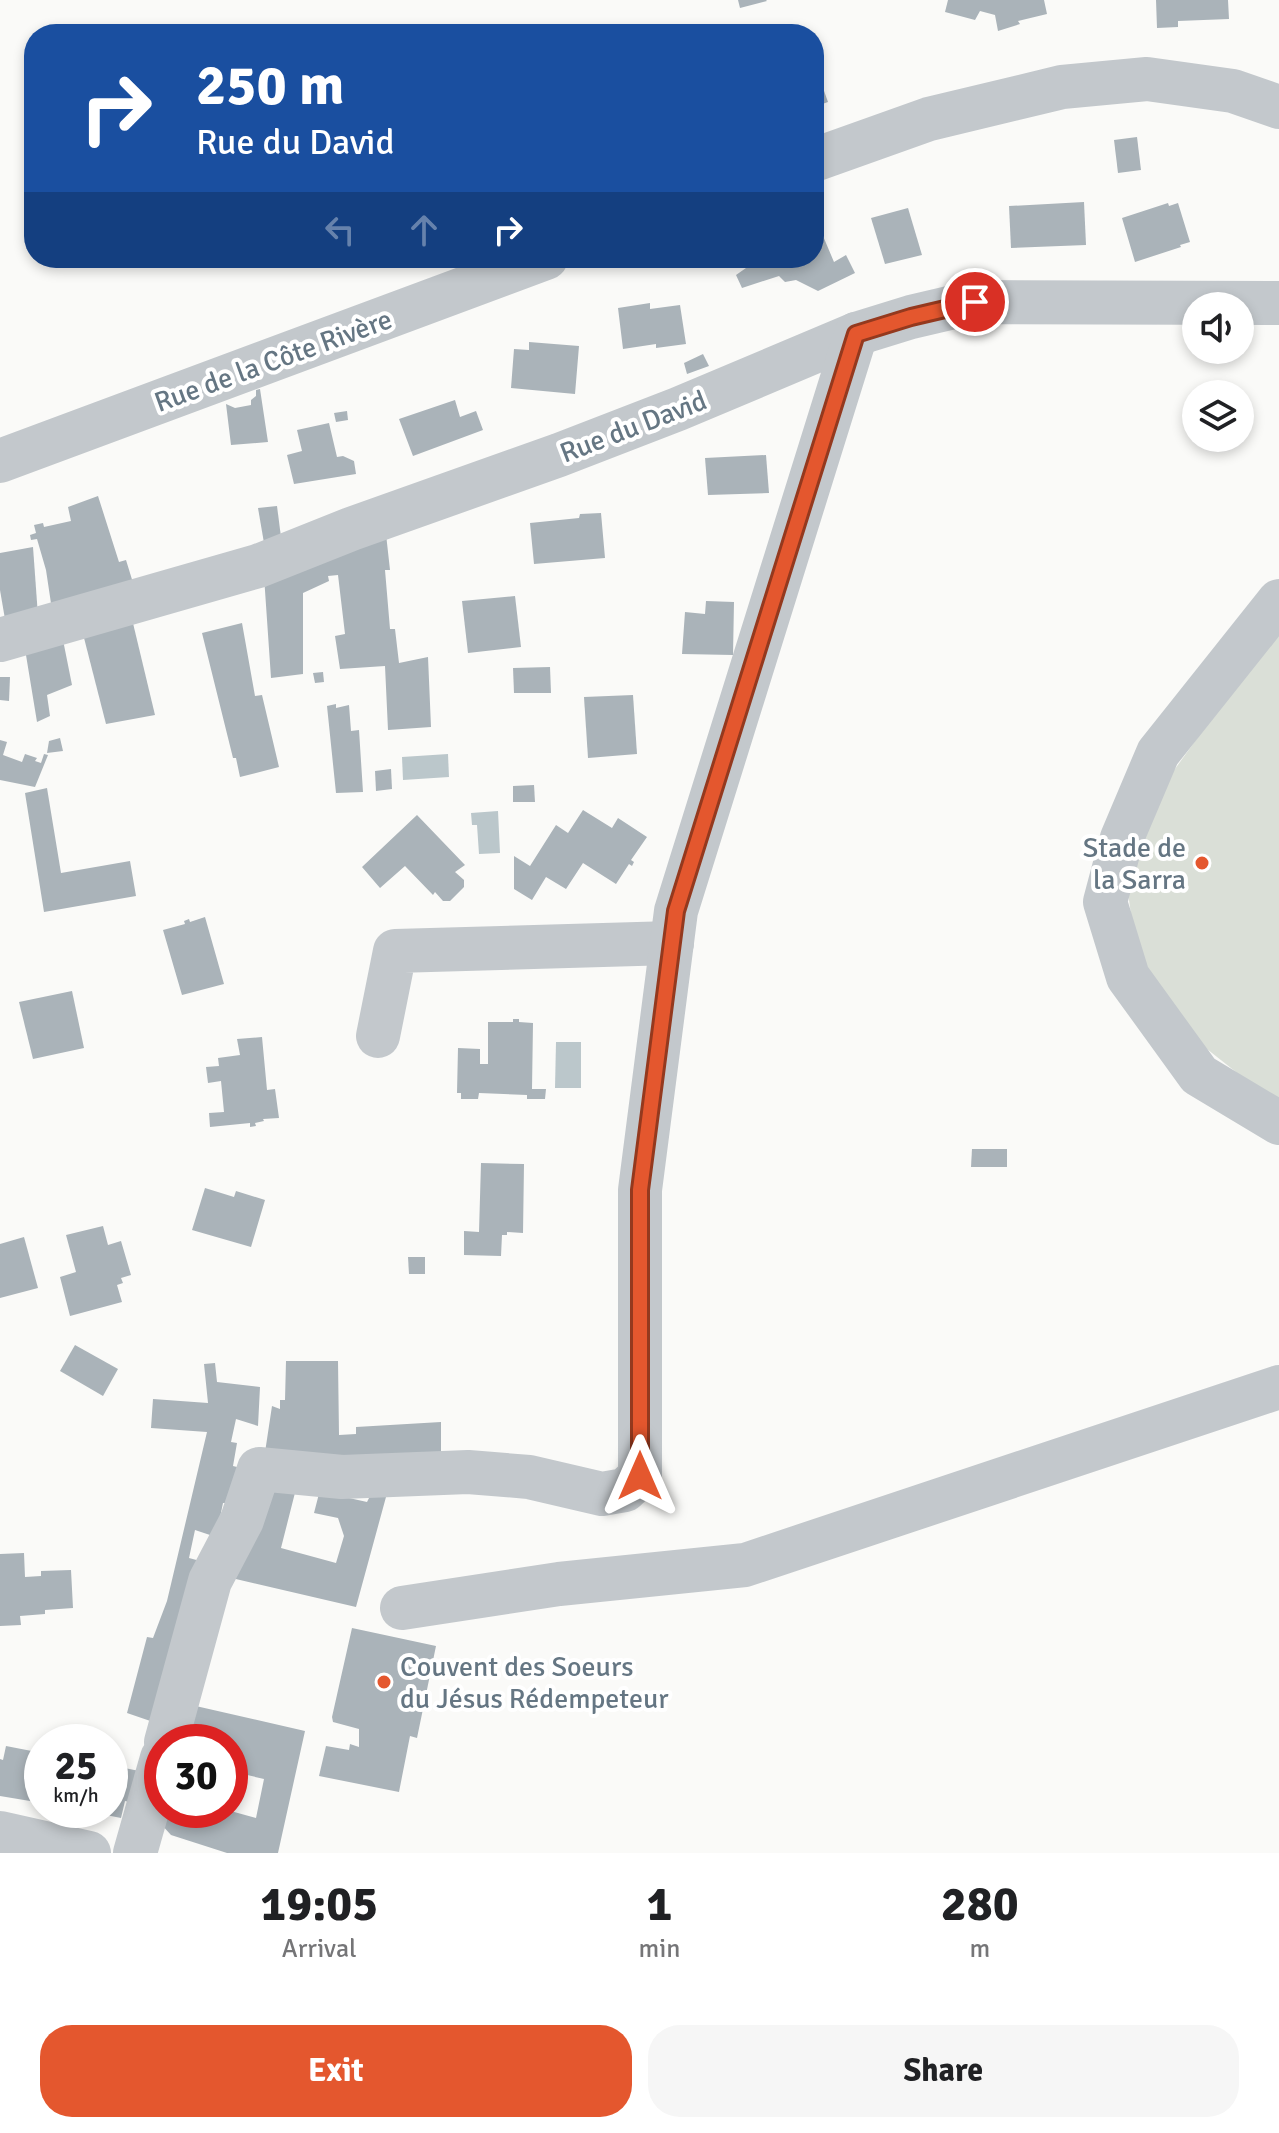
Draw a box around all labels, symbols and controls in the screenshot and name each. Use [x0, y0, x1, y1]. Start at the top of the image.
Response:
text: 250 m [196, 51, 344, 120]
icon: right [64, 56, 168, 160]
text: Rue du David [196, 120, 395, 165]
icon: left [318, 208, 362, 252]
icon: ahead [402, 208, 446, 252]
icon: right [486, 208, 530, 252]
pin [941, 268, 1009, 336]
icon: arrive [953, 280, 997, 324]
map controls [1182, 292, 1254, 452]
button: sound [1182, 292, 1254, 364]
street label: Rue de la Côte Rivère [150, 302, 397, 420]
button: layers [1182, 380, 1254, 452]
street label: Rue du David [555, 383, 712, 470]
place label: Stade de la Sarra [1083, 831, 1186, 897]
marker: Stade de la Sarra [1193, 854, 1211, 872]
position arrow [598, 1434, 682, 1518]
place label: Couvent des Soeurs du Jésus Rédempeteur [400, 1650, 669, 1716]
marker: Couvent des Soeurs du Jésus Rédempeteur [375, 1673, 393, 1691]
speed limit sign: 30 [144, 1724, 248, 1828]
text: 25 [54, 1741, 98, 1791]
text: km/h [53, 1783, 99, 1808]
text: 19:05 [260, 1875, 378, 1934]
text: 1 [647, 1875, 672, 1934]
text: 280 [941, 1875, 1019, 1934]
text: Arrival [282, 1933, 357, 1965]
text: min [639, 1933, 681, 1965]
text: m [969, 1933, 990, 1965]
button: Exit [40, 2025, 632, 2117]
button: Share [648, 2025, 1239, 2117]

